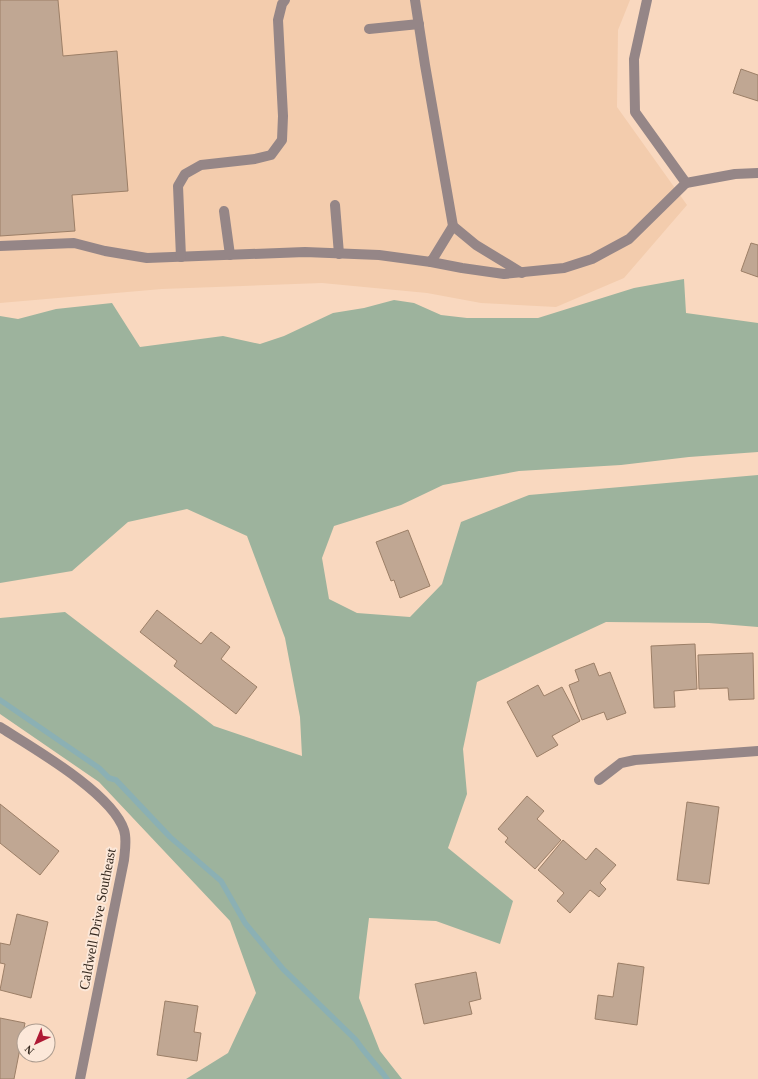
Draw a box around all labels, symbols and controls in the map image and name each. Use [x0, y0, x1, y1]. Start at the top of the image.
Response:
street label: Caldwell Drive Southeast [76, 847, 119, 991]
north arrow [16, 1023, 56, 1063]
text: N [22, 1043, 36, 1057]

